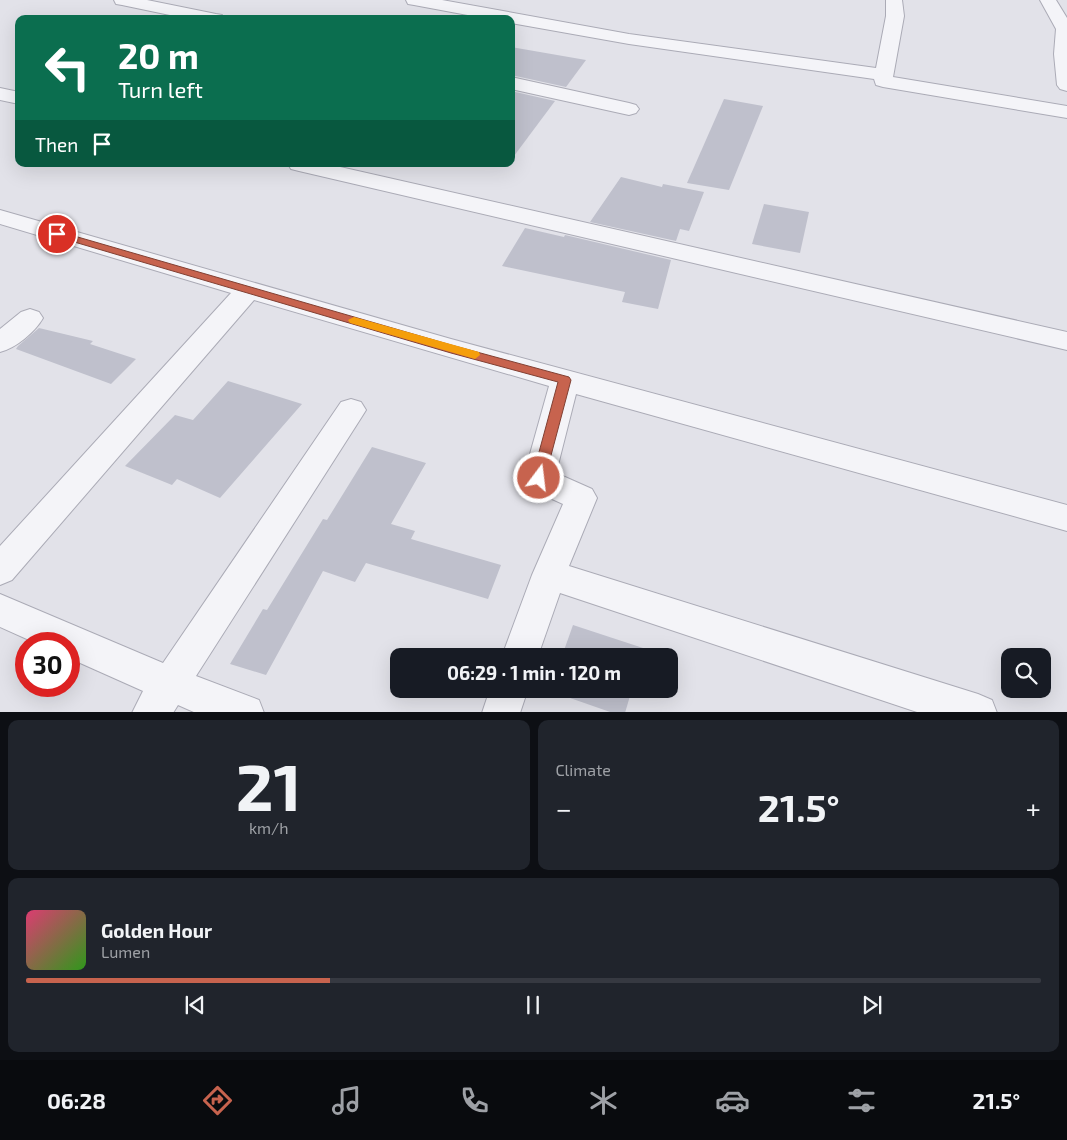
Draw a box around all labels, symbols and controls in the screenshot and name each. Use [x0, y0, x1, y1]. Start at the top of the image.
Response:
text: 20 m [118, 34, 199, 76]
icon: left [35, 35, 100, 100]
text: Turn left [118, 76, 203, 102]
icon: arrive [88, 130, 116, 158]
text: Then [35, 133, 78, 156]
pin [36, 213, 78, 255]
icon: arrive [43, 220, 71, 248]
position arrow [512, 451, 564, 503]
speed limit sign: 30 [15, 632, 80, 697]
map controls [1001, 648, 1051, 698]
button: search [1001, 648, 1051, 698]
text: 06:29 · 1 min · 120 m [447, 661, 621, 684]
text: 21 [236, 746, 302, 824]
text: Climate [556, 760, 611, 779]
text: 21.5° [758, 784, 840, 830]
text: − [556, 791, 572, 825]
text: + [1026, 791, 1041, 825]
text: km/h [249, 818, 289, 837]
text: Golden Hour [101, 919, 212, 942]
text: Lumen [101, 942, 150, 961]
icon: previous [181, 991, 209, 1019]
icon: pause [519, 991, 547, 1019]
icon: next [858, 991, 886, 1019]
icon: directions [200, 1083, 235, 1118]
icon: music [329, 1083, 364, 1118]
icon: phone [457, 1083, 492, 1118]
icon: climate [586, 1083, 621, 1118]
icon: car [715, 1083, 750, 1118]
icon: filters [844, 1083, 879, 1118]
text: 06:28 [47, 1087, 106, 1113]
text: 21.5° [973, 1087, 1020, 1113]

